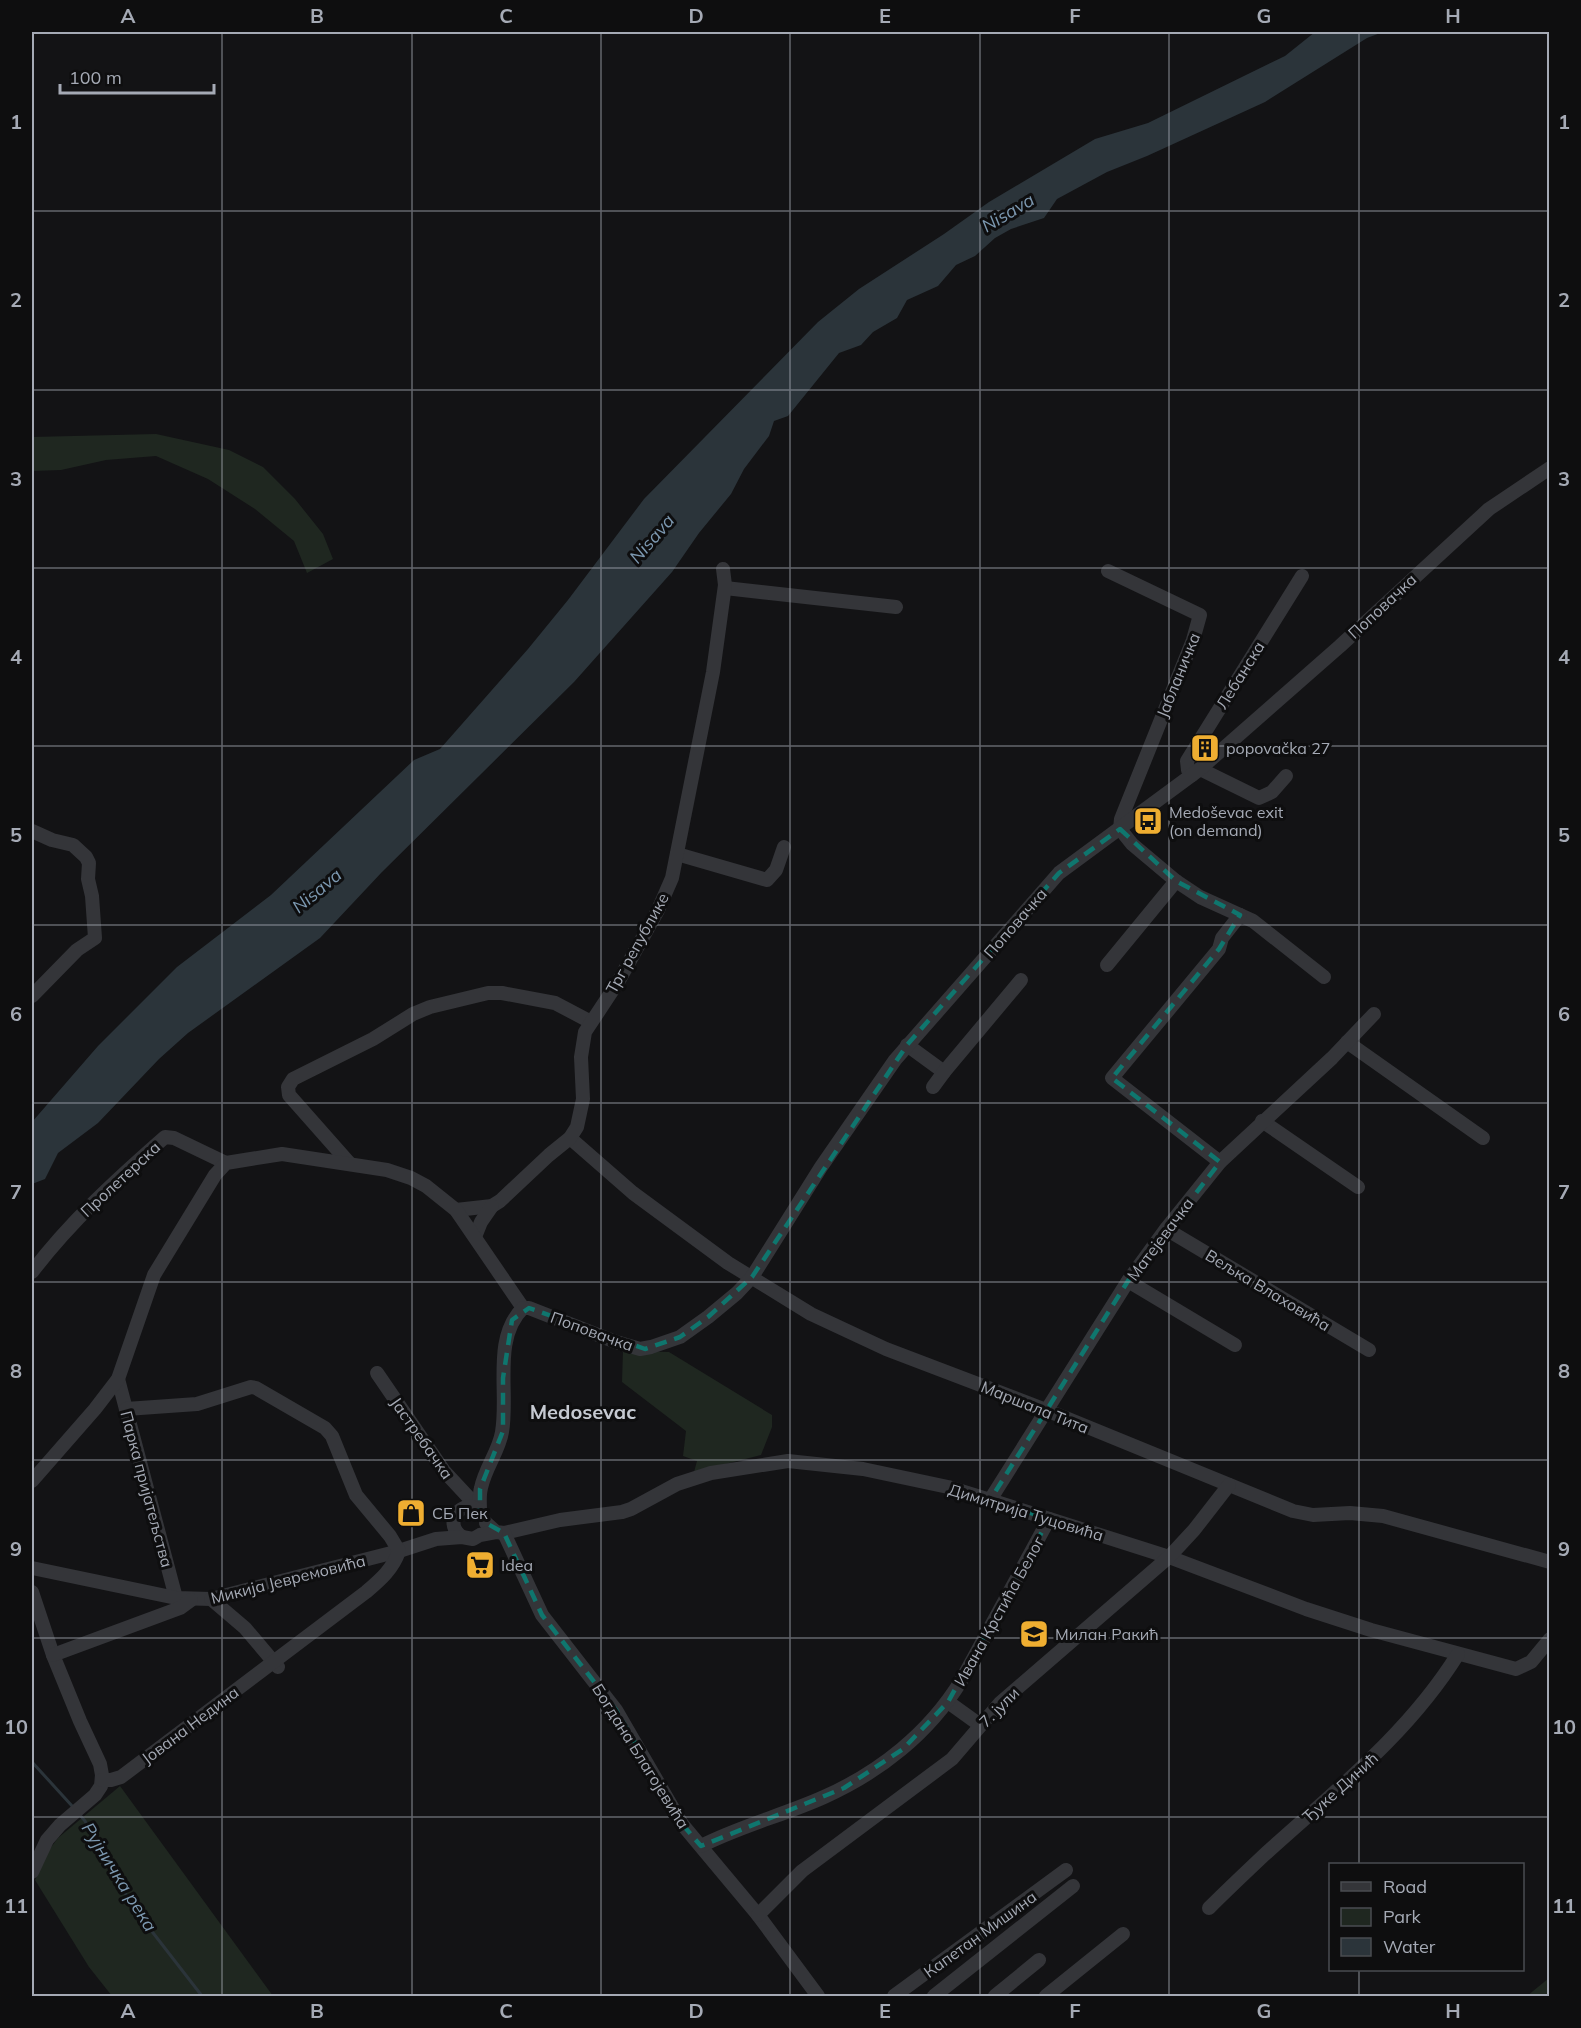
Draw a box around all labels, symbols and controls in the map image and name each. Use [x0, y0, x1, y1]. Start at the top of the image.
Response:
text: A [121, 3, 136, 28]
text: B [310, 3, 324, 28]
text: C [499, 3, 513, 28]
text: D [688, 3, 704, 28]
text: E [879, 3, 891, 28]
text: F [1069, 3, 1081, 28]
text: G [1257, 3, 1271, 28]
text: H [1445, 3, 1461, 28]
scale bar [60, 57, 214, 95]
text: 100 m [69, 66, 122, 89]
text: 1 [10, 109, 22, 134]
text: 1 [1558, 109, 1570, 134]
water label: Nisava [977, 188, 1038, 237]
text: 2 [10, 287, 22, 312]
text: 2 [1558, 287, 1570, 312]
text: 3 [10, 466, 22, 491]
text: 3 [1558, 466, 1570, 491]
water label: Nisava [624, 509, 679, 568]
street label: Поповачка [1344, 569, 1420, 643]
street label: Јабланичка [1152, 630, 1204, 720]
street label: Лебанска [1211, 637, 1269, 713]
text: 4 [10, 644, 22, 669]
text: 4 [1558, 644, 1570, 669]
building icon: popovačka 27 [1189, 732, 1221, 764]
place label: popovačka 27 [1226, 738, 1330, 758]
place label: Medoševac exit (on demand) [1169, 802, 1284, 840]
bus stop icon: Medoševac exit (on demand) [1132, 805, 1164, 837]
text: 5 [10, 822, 22, 847]
text: 5 [1558, 822, 1570, 847]
water label: Nisava [287, 863, 346, 918]
street label: Поповачка [979, 884, 1051, 962]
street label: Трг републике [601, 889, 673, 997]
text: 6 [10, 1001, 22, 1026]
text: 6 [1558, 1001, 1570, 1026]
street label: Пролетерска [76, 1137, 164, 1221]
text: 7 [10, 1179, 22, 1204]
text: 7 [1558, 1179, 1570, 1204]
street label: Матејевачка [1122, 1194, 1198, 1284]
street label: Вељка Влаховића [1202, 1245, 1334, 1335]
street label: Поповачка [548, 1307, 636, 1355]
text: 8 [10, 1358, 22, 1383]
text: 8 [1558, 1358, 1570, 1383]
street label: Маршала Тита [978, 1376, 1092, 1438]
street label: Јастребачка [386, 1393, 458, 1483]
district label: Medosevac [530, 1399, 636, 1424]
street label: Парка пријатељства [116, 1409, 178, 1569]
street label: Димитрија Туцовића [946, 1479, 1106, 1545]
shop icon: СБ Пек [395, 1497, 427, 1529]
place label: СБ Пек [432, 1503, 488, 1523]
street label: Ивана Крстића Белог [949, 1533, 1049, 1689]
text: 9 [10, 1536, 22, 1561]
text: 9 [1558, 1536, 1570, 1561]
supermarket icon: Idea [464, 1549, 496, 1581]
street label: Микија Јевремовића [209, 1550, 367, 1608]
place label: Idea [501, 1555, 533, 1575]
school or university icon: Милан Ракић [1018, 1618, 1050, 1650]
place label: Милан Ракић [1055, 1624, 1159, 1644]
street label: Богдана Благојевића [588, 1680, 694, 1832]
street label: Јована Недина [137, 1682, 243, 1768]
street label: 7. јули [975, 1683, 1023, 1731]
text: 10 [4, 1714, 28, 1739]
text: 10 [1552, 1714, 1576, 1739]
street label: Ђуке Динић [1298, 1748, 1382, 1826]
water label: Рујничка река [77, 1818, 162, 1936]
legend [1329, 1863, 1524, 1971]
text: Road [1383, 1875, 1427, 1898]
street label: Капетан Мишина [920, 1886, 1040, 1982]
text: 11 [4, 1893, 28, 1918]
text: 11 [1552, 1893, 1576, 1918]
text: Park [1383, 1905, 1422, 1928]
text: Water [1383, 1935, 1436, 1958]
text: A [121, 1998, 136, 2023]
text: B [310, 1998, 324, 2023]
text: C [499, 1998, 513, 2023]
text: D [688, 1998, 704, 2023]
text: E [879, 1998, 891, 2023]
text: F [1069, 1998, 1081, 2023]
text: G [1257, 1998, 1271, 2023]
text: H [1445, 1998, 1461, 2023]

